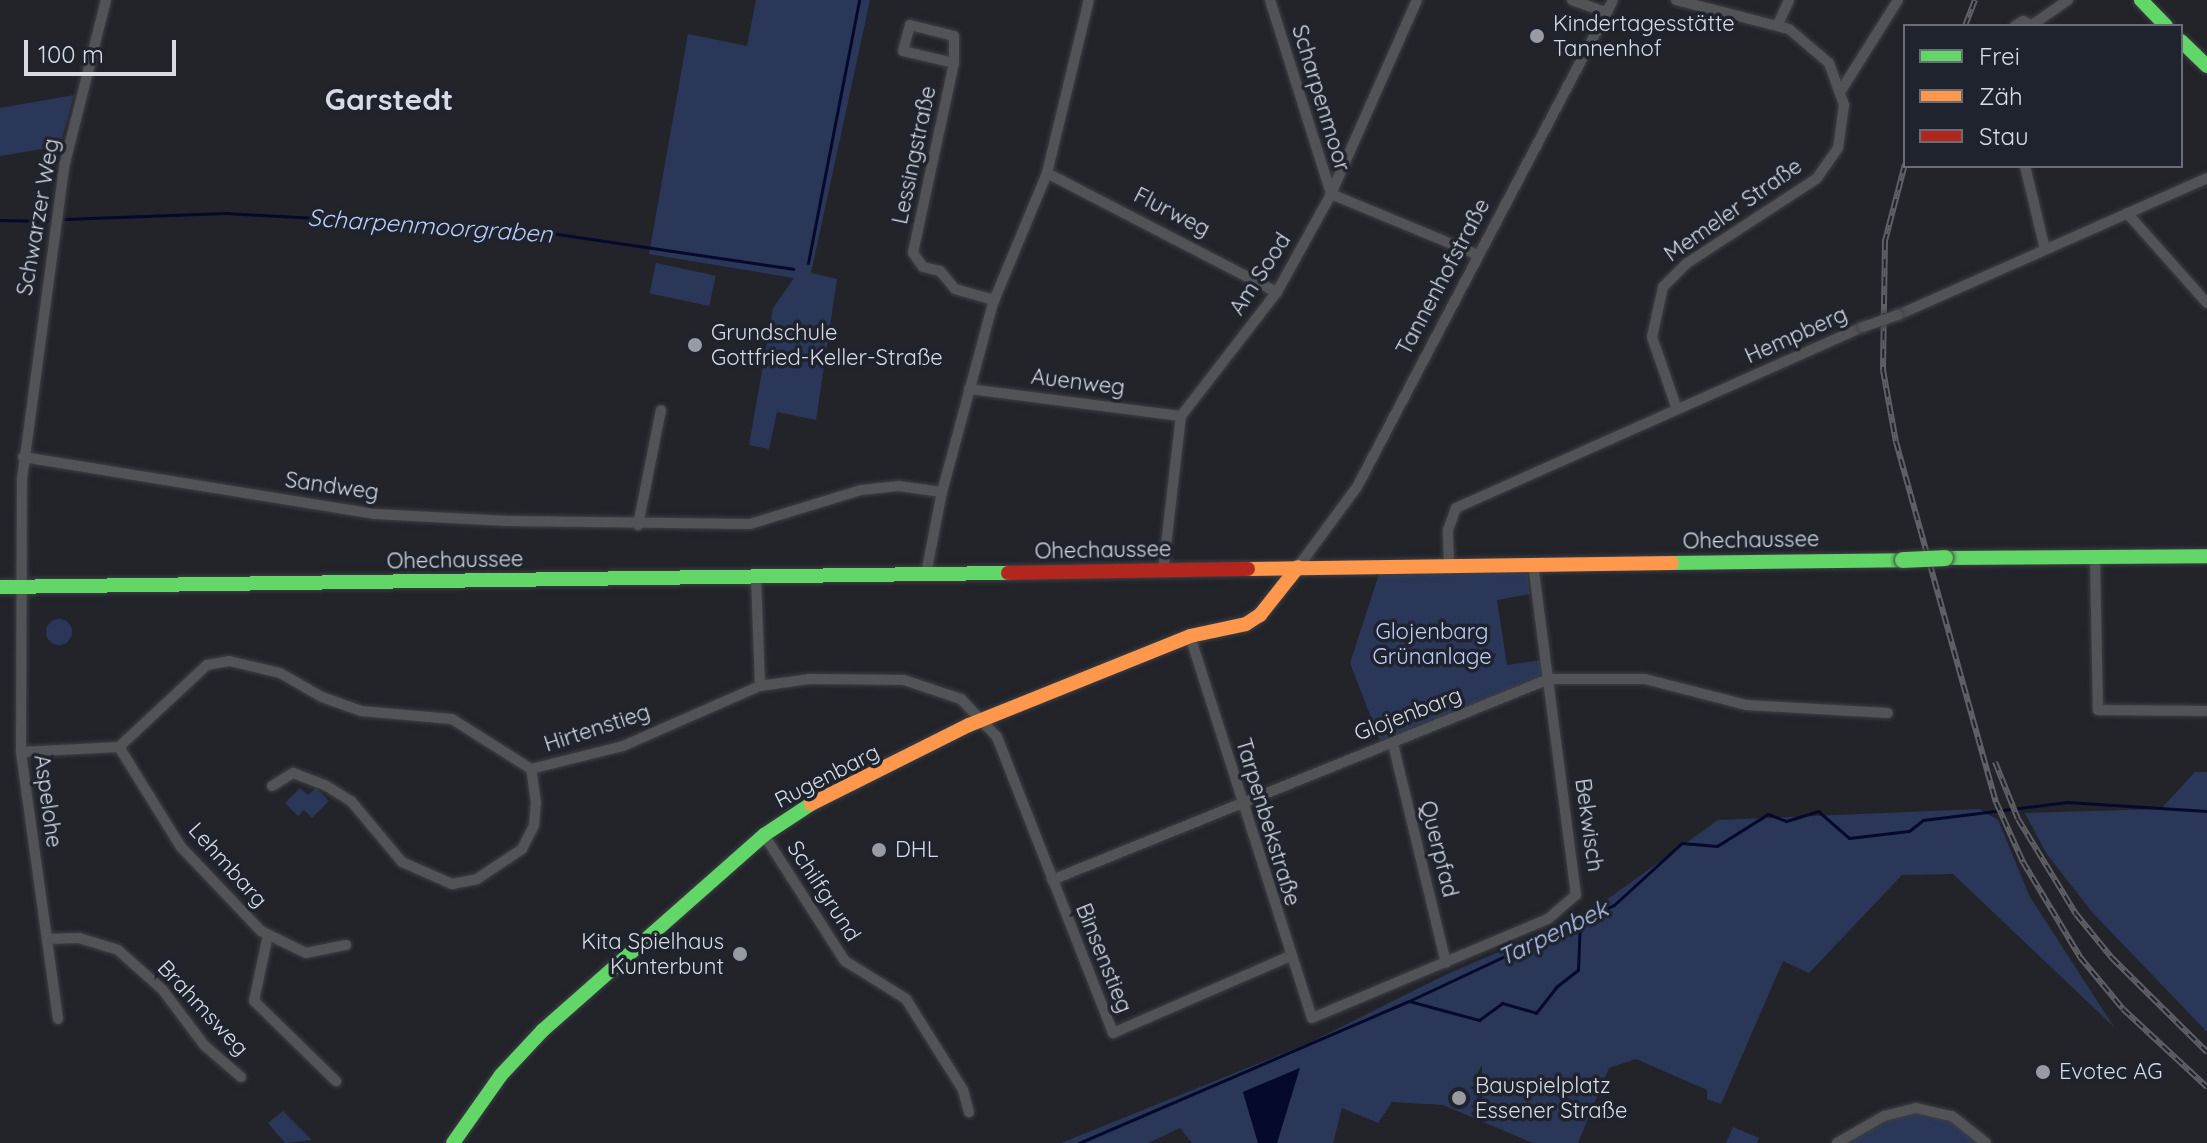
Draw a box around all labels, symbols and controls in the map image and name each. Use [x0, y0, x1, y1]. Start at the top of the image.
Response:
place label: Kindertagesstätte Tannenhof [1553, 10, 1735, 62]
street label: Scharpenmoor [1286, 22, 1356, 174]
scale bar [28, 24, 180, 74]
legend [1903, 24, 2183, 168]
marker: Kindertagesstätte Tannenhof [1528, 27, 1546, 45]
text: 100 m [38, 39, 104, 69]
text: Frei [1979, 41, 2020, 71]
district label: Garstedt [325, 81, 453, 117]
text: Zäh [1979, 81, 2023, 111]
street label: Lessingstraße [886, 83, 942, 227]
text: Stau [1979, 121, 2029, 151]
street label: Schwarzer Weg [11, 136, 65, 298]
street label: Memeler Straße [1659, 153, 1807, 267]
street label: Flurweg [1129, 182, 1215, 242]
street label: Tannenhofstraße [1391, 194, 1495, 360]
water label: Scharpenmoorgraben [307, 203, 553, 249]
street label: Am Sood [1224, 228, 1296, 320]
street label: Hempberg [1741, 301, 1851, 369]
place label: Grundschule Gottfried-Keller-Straße [711, 319, 943, 370]
marker: Grundschule Gottfried-Keller-Straße [686, 336, 704, 354]
street label: Auenweg [1030, 363, 1126, 401]
street label: Sandweg [283, 466, 381, 506]
street label: Ohechaussee [1682, 526, 1820, 554]
street label: Ohechaussee [1034, 536, 1172, 564]
street label: Ohechaussee [386, 546, 524, 574]
park label: Glojenbarg Grünanlage [1372, 618, 1492, 670]
street label: Glojenbarg [1351, 681, 1465, 747]
street label: Hirtenstieg [541, 698, 653, 758]
street label: Tarpenbekstraße [1230, 735, 1306, 909]
street label: Rugenbarg [770, 738, 884, 814]
street label: Aspelohe [28, 753, 68, 849]
street label: Bekwisch [1569, 777, 1609, 873]
street label: Querpfad [1414, 798, 1464, 900]
street label: Lehmbarg [183, 817, 273, 913]
street label: Schilfgrund [782, 836, 866, 946]
place label: DHL [895, 837, 938, 863]
marker: DHL [870, 841, 888, 859]
water label: Tarpenbek [1493, 894, 1613, 972]
street label: Binsenstieg [1070, 899, 1138, 1017]
place label: Kita Spielhaus Kunterbunt [581, 928, 724, 980]
marker: Kita Spielhaus Kunterbunt [731, 945, 749, 963]
street label: Brahmsweg [152, 955, 254, 1061]
place label: Evotec AG [2059, 1059, 2163, 1085]
marker: Evotec AG [2034, 1063, 2052, 1081]
place label: Bauspielplatz Essener Straße [1475, 1072, 1627, 1124]
marker: Bauspielplatz Essener Straße [1450, 1089, 1468, 1107]

